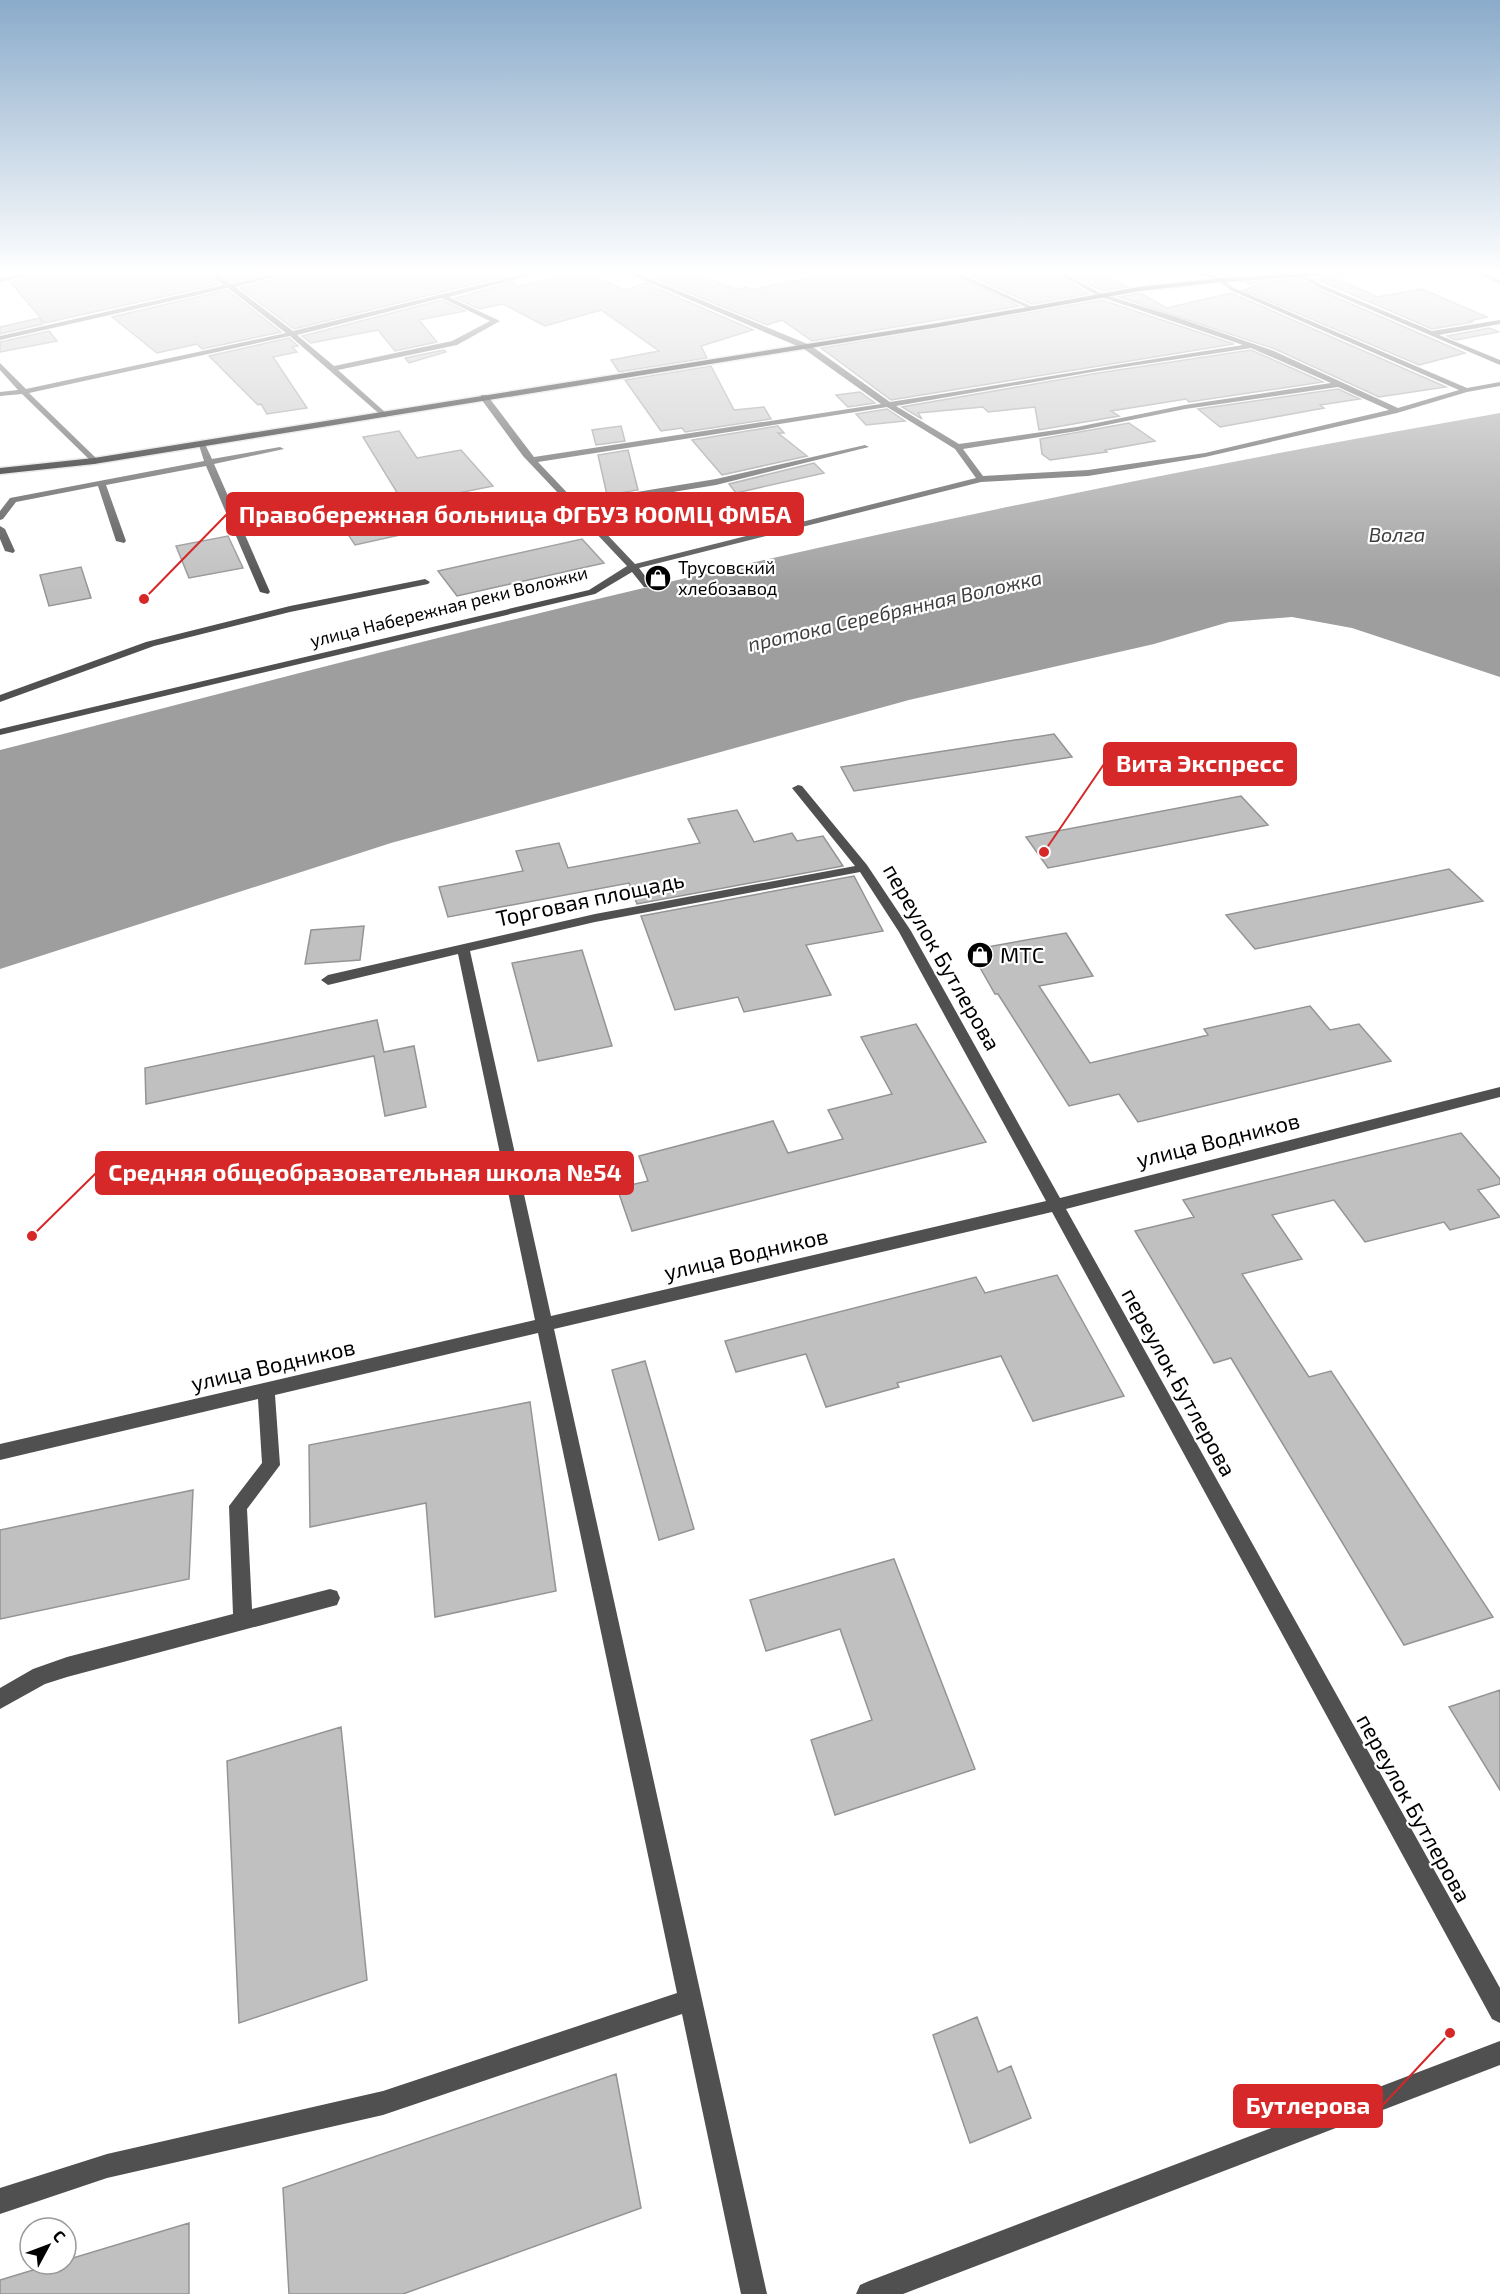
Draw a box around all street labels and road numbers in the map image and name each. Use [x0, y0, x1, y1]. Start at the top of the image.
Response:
street label: улица Набережная реки Воложки [308, 561, 590, 651]
street label: переулок Бутлерова [878, 859, 1007, 1055]
street label: Торговая площадь [493, 865, 686, 931]
street label: улица Водников [1133, 1106, 1302, 1173]
street label: улица Водников [661, 1222, 830, 1285]
street label: переулок Бутлерова [1116, 1283, 1242, 1481]
street label: улица Водников [188, 1333, 357, 1396]
street label: переулок Бутлерова [1351, 1709, 1477, 1907]

